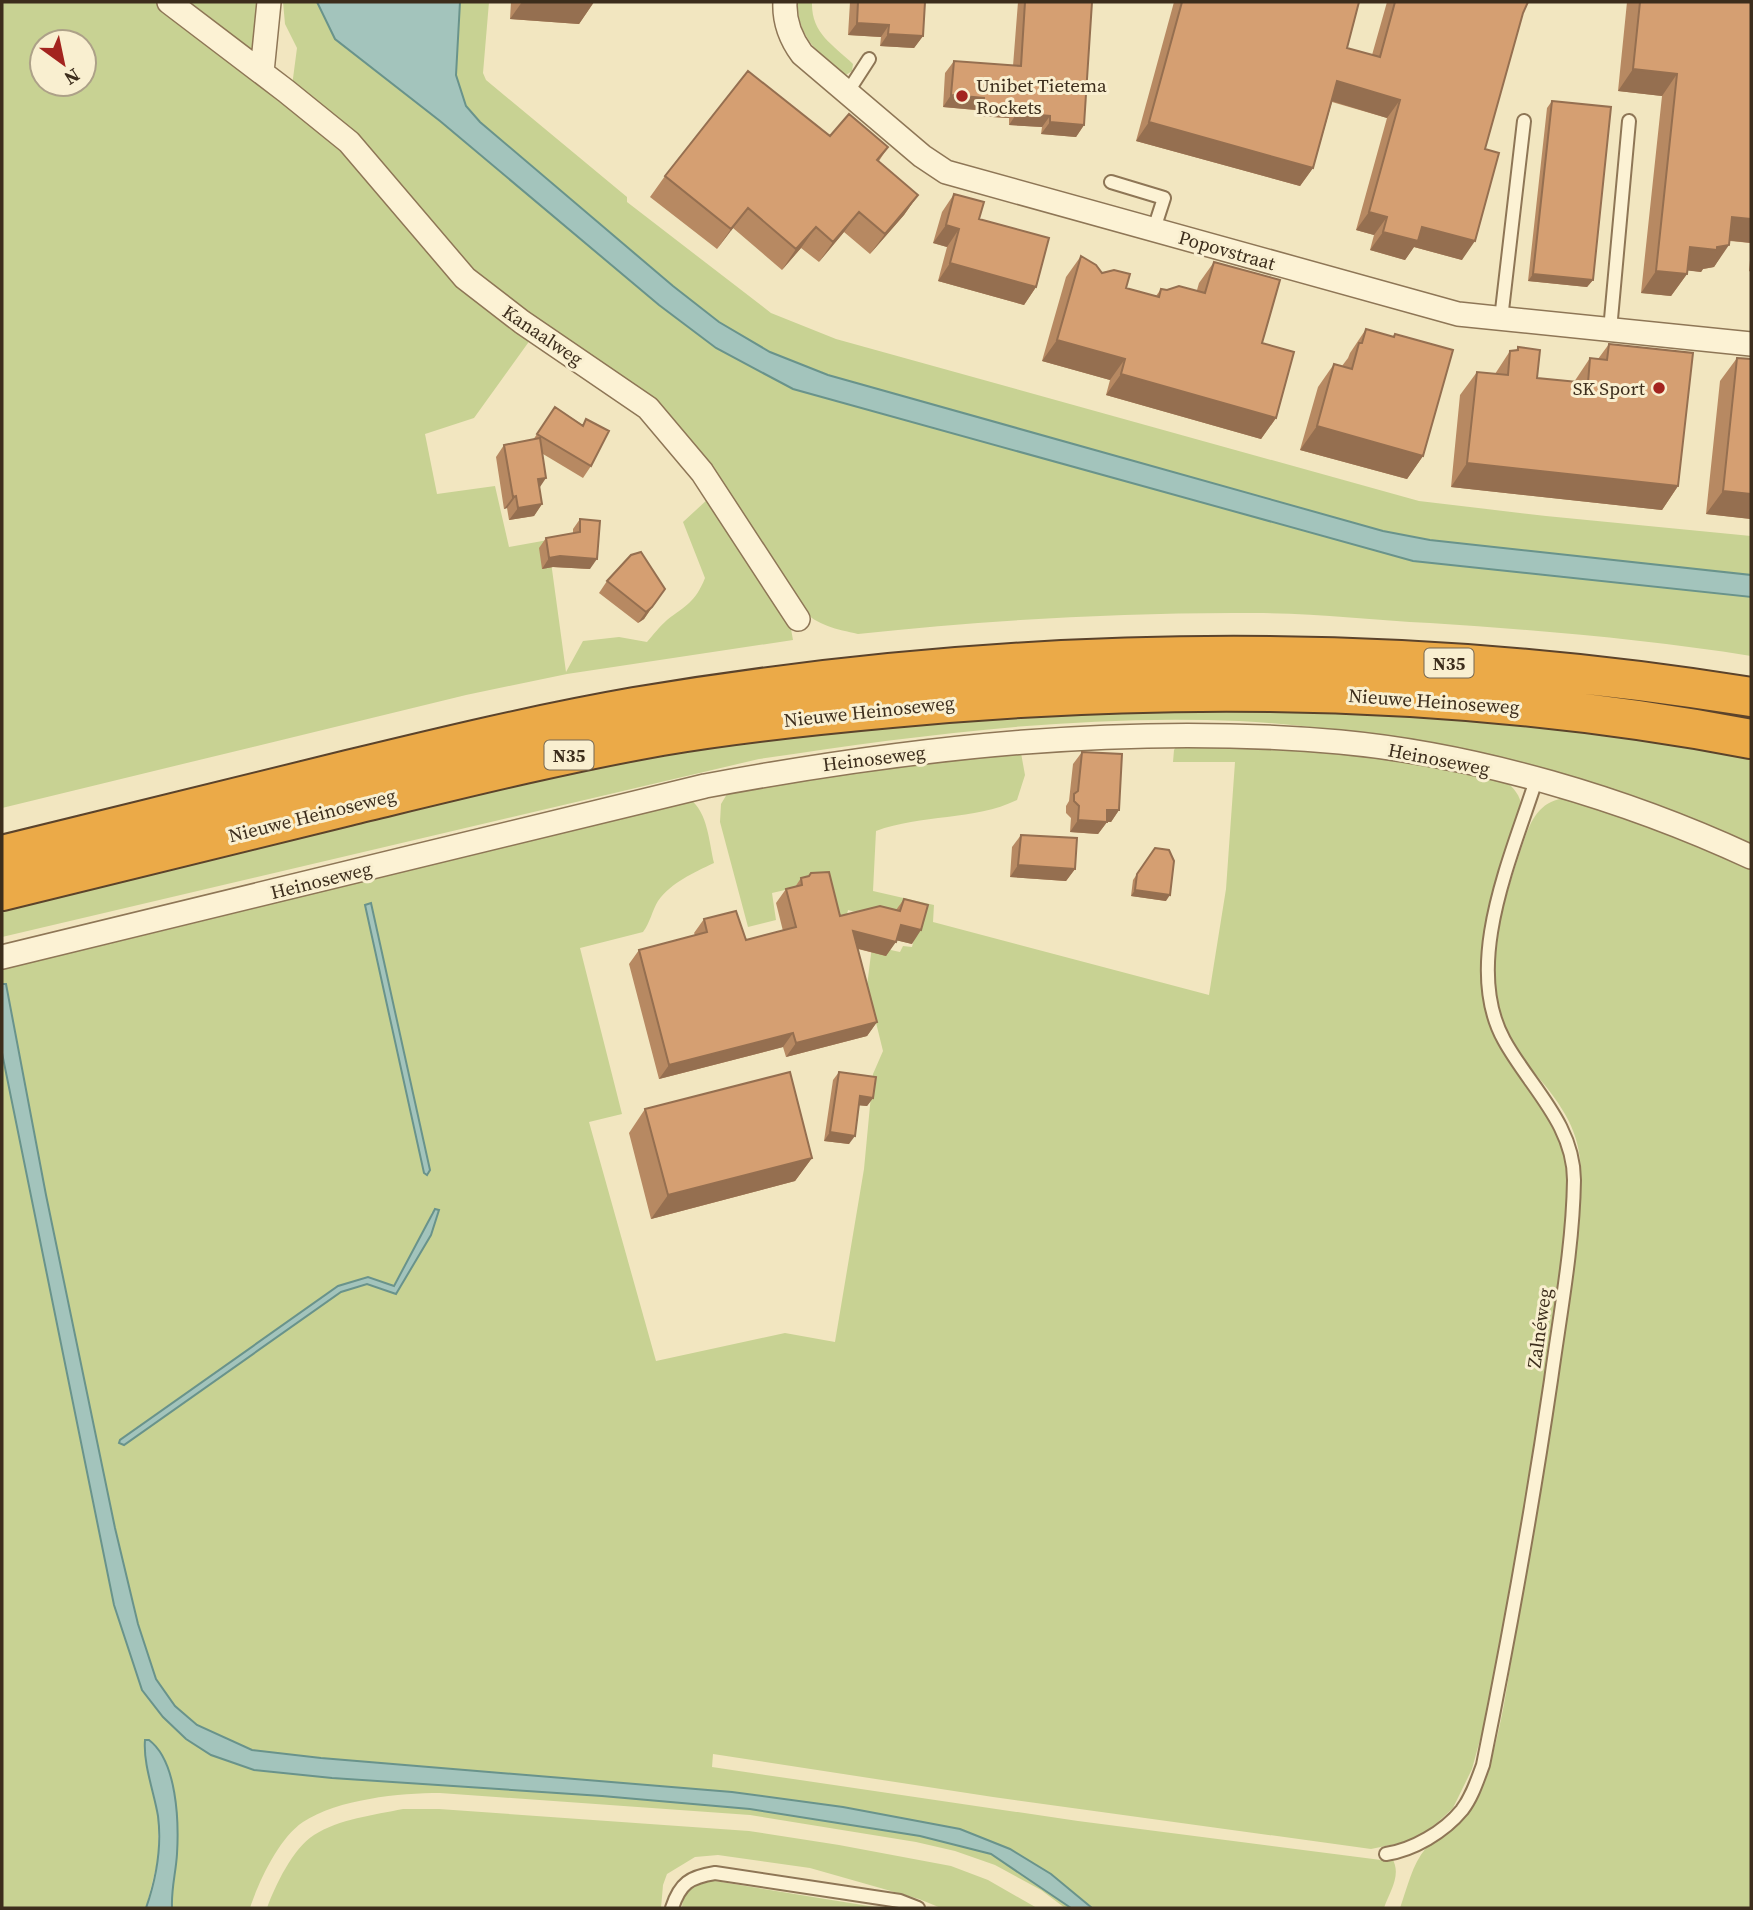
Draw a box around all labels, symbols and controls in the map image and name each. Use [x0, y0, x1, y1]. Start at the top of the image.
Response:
north arrow [28, 28, 98, 98]
text: N [59, 63, 85, 92]
place label: Unibet Tietema Rockets [976, 72, 1107, 120]
marker: Unibet Tietema Rockets [954, 88, 970, 104]
street label: Popovstraat [1175, 224, 1279, 276]
street label: Kanaalweg [498, 298, 589, 372]
place label: SK Sport [1573, 375, 1646, 401]
marker: SK Sport [1651, 380, 1667, 396]
road number: N35 [1424, 648, 1474, 678]
street label: Nieuwe Heinoseweg [1348, 682, 1521, 720]
street label: Nieuwe Heinoseweg [782, 689, 956, 733]
street label: Heinoseweg [1386, 736, 1492, 782]
street label: Heinoseweg [821, 739, 927, 777]
road number: N35 [544, 740, 594, 770]
street label: Nieuwe Heinoseweg [226, 782, 399, 848]
street label: Heinoseweg [268, 855, 374, 905]
street label: Zalnéweg [1521, 1286, 1557, 1370]

